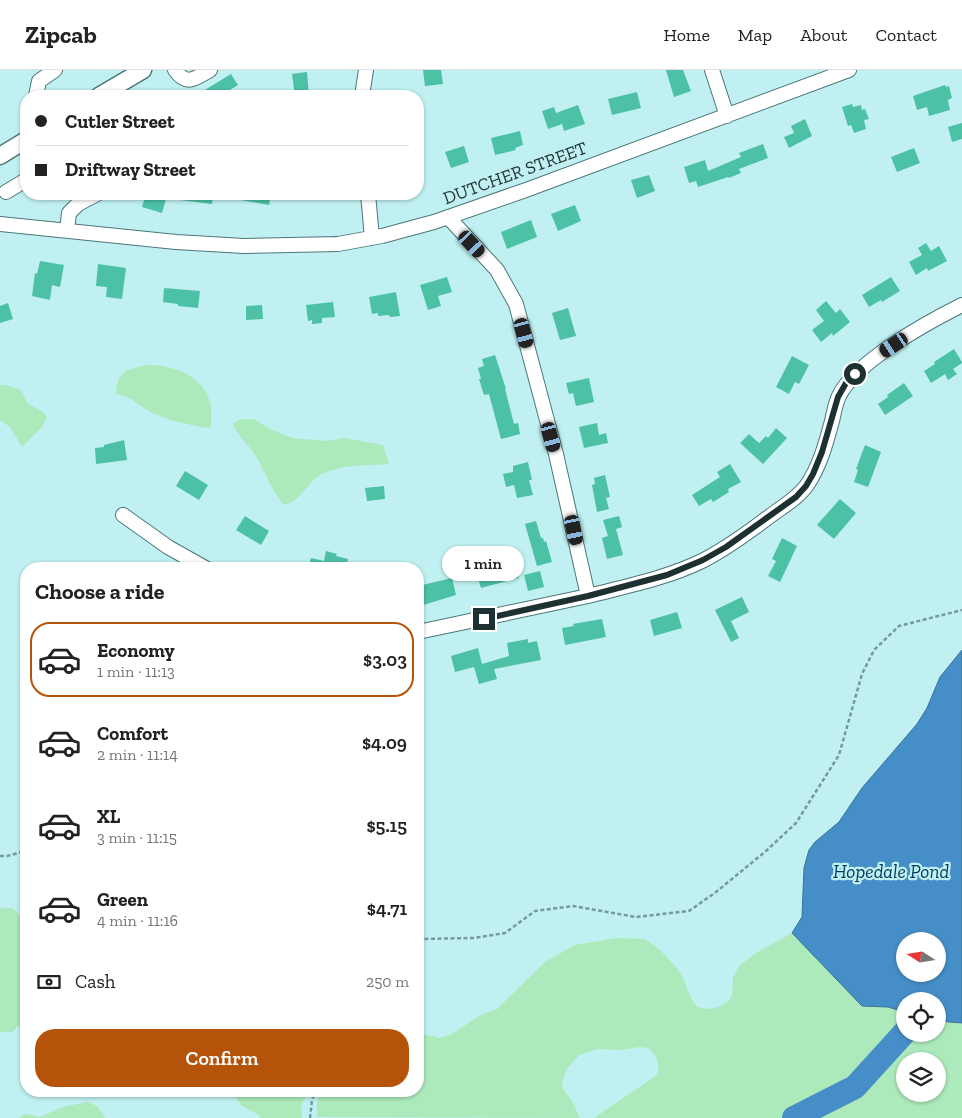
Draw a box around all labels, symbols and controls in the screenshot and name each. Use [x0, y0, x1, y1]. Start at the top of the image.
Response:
text: Zipcab [25, 20, 97, 49]
text: Home [663, 24, 710, 46]
text: Map [738, 24, 772, 46]
text: About [800, 24, 847, 46]
text: Contact [875, 24, 937, 46]
text: Cutler Street [65, 110, 175, 133]
street label: DUTCHER STREET [440, 137, 590, 209]
text: Driftway Street [65, 158, 196, 181]
car [456, 228, 487, 260]
car [512, 317, 535, 349]
car [877, 330, 910, 360]
route start [844, 363, 866, 385]
car [539, 421, 562, 453]
car [563, 514, 584, 546]
callout: 1 min [443, 546, 525, 582]
text: 1 min [464, 554, 502, 573]
text: Choose a ride [35, 578, 165, 605]
route end [473, 608, 495, 630]
icon: car [37, 637, 82, 682]
text: Economy [97, 639, 175, 662]
text: $3.03 [363, 648, 407, 671]
text: 1 min · 11:13 [97, 662, 175, 681]
icon: car [37, 720, 82, 765]
text: Comfort [97, 722, 168, 745]
text: $4.09 [362, 731, 407, 754]
text: 2 min · 11:14 [97, 745, 178, 764]
icon: car [37, 803, 82, 848]
text: XL [97, 805, 120, 828]
text: $5.15 [366, 814, 407, 837]
text: 3 min · 11:15 [97, 828, 177, 847]
water label: Hopedale Pond [833, 860, 949, 883]
icon: car [37, 886, 82, 931]
text: Green [97, 888, 148, 911]
text: $4.71 [367, 897, 407, 920]
text: 4 min · 11:16 [97, 911, 178, 930]
north arrow [896, 932, 946, 982]
map controls [896, 932, 946, 1102]
icon: cash [35, 968, 63, 996]
text: Cash [75, 970, 115, 993]
text: 250 m [366, 972, 409, 991]
button: locate [896, 992, 946, 1042]
button: Confirm [35, 1029, 409, 1087]
button: layers [896, 1052, 946, 1102]

